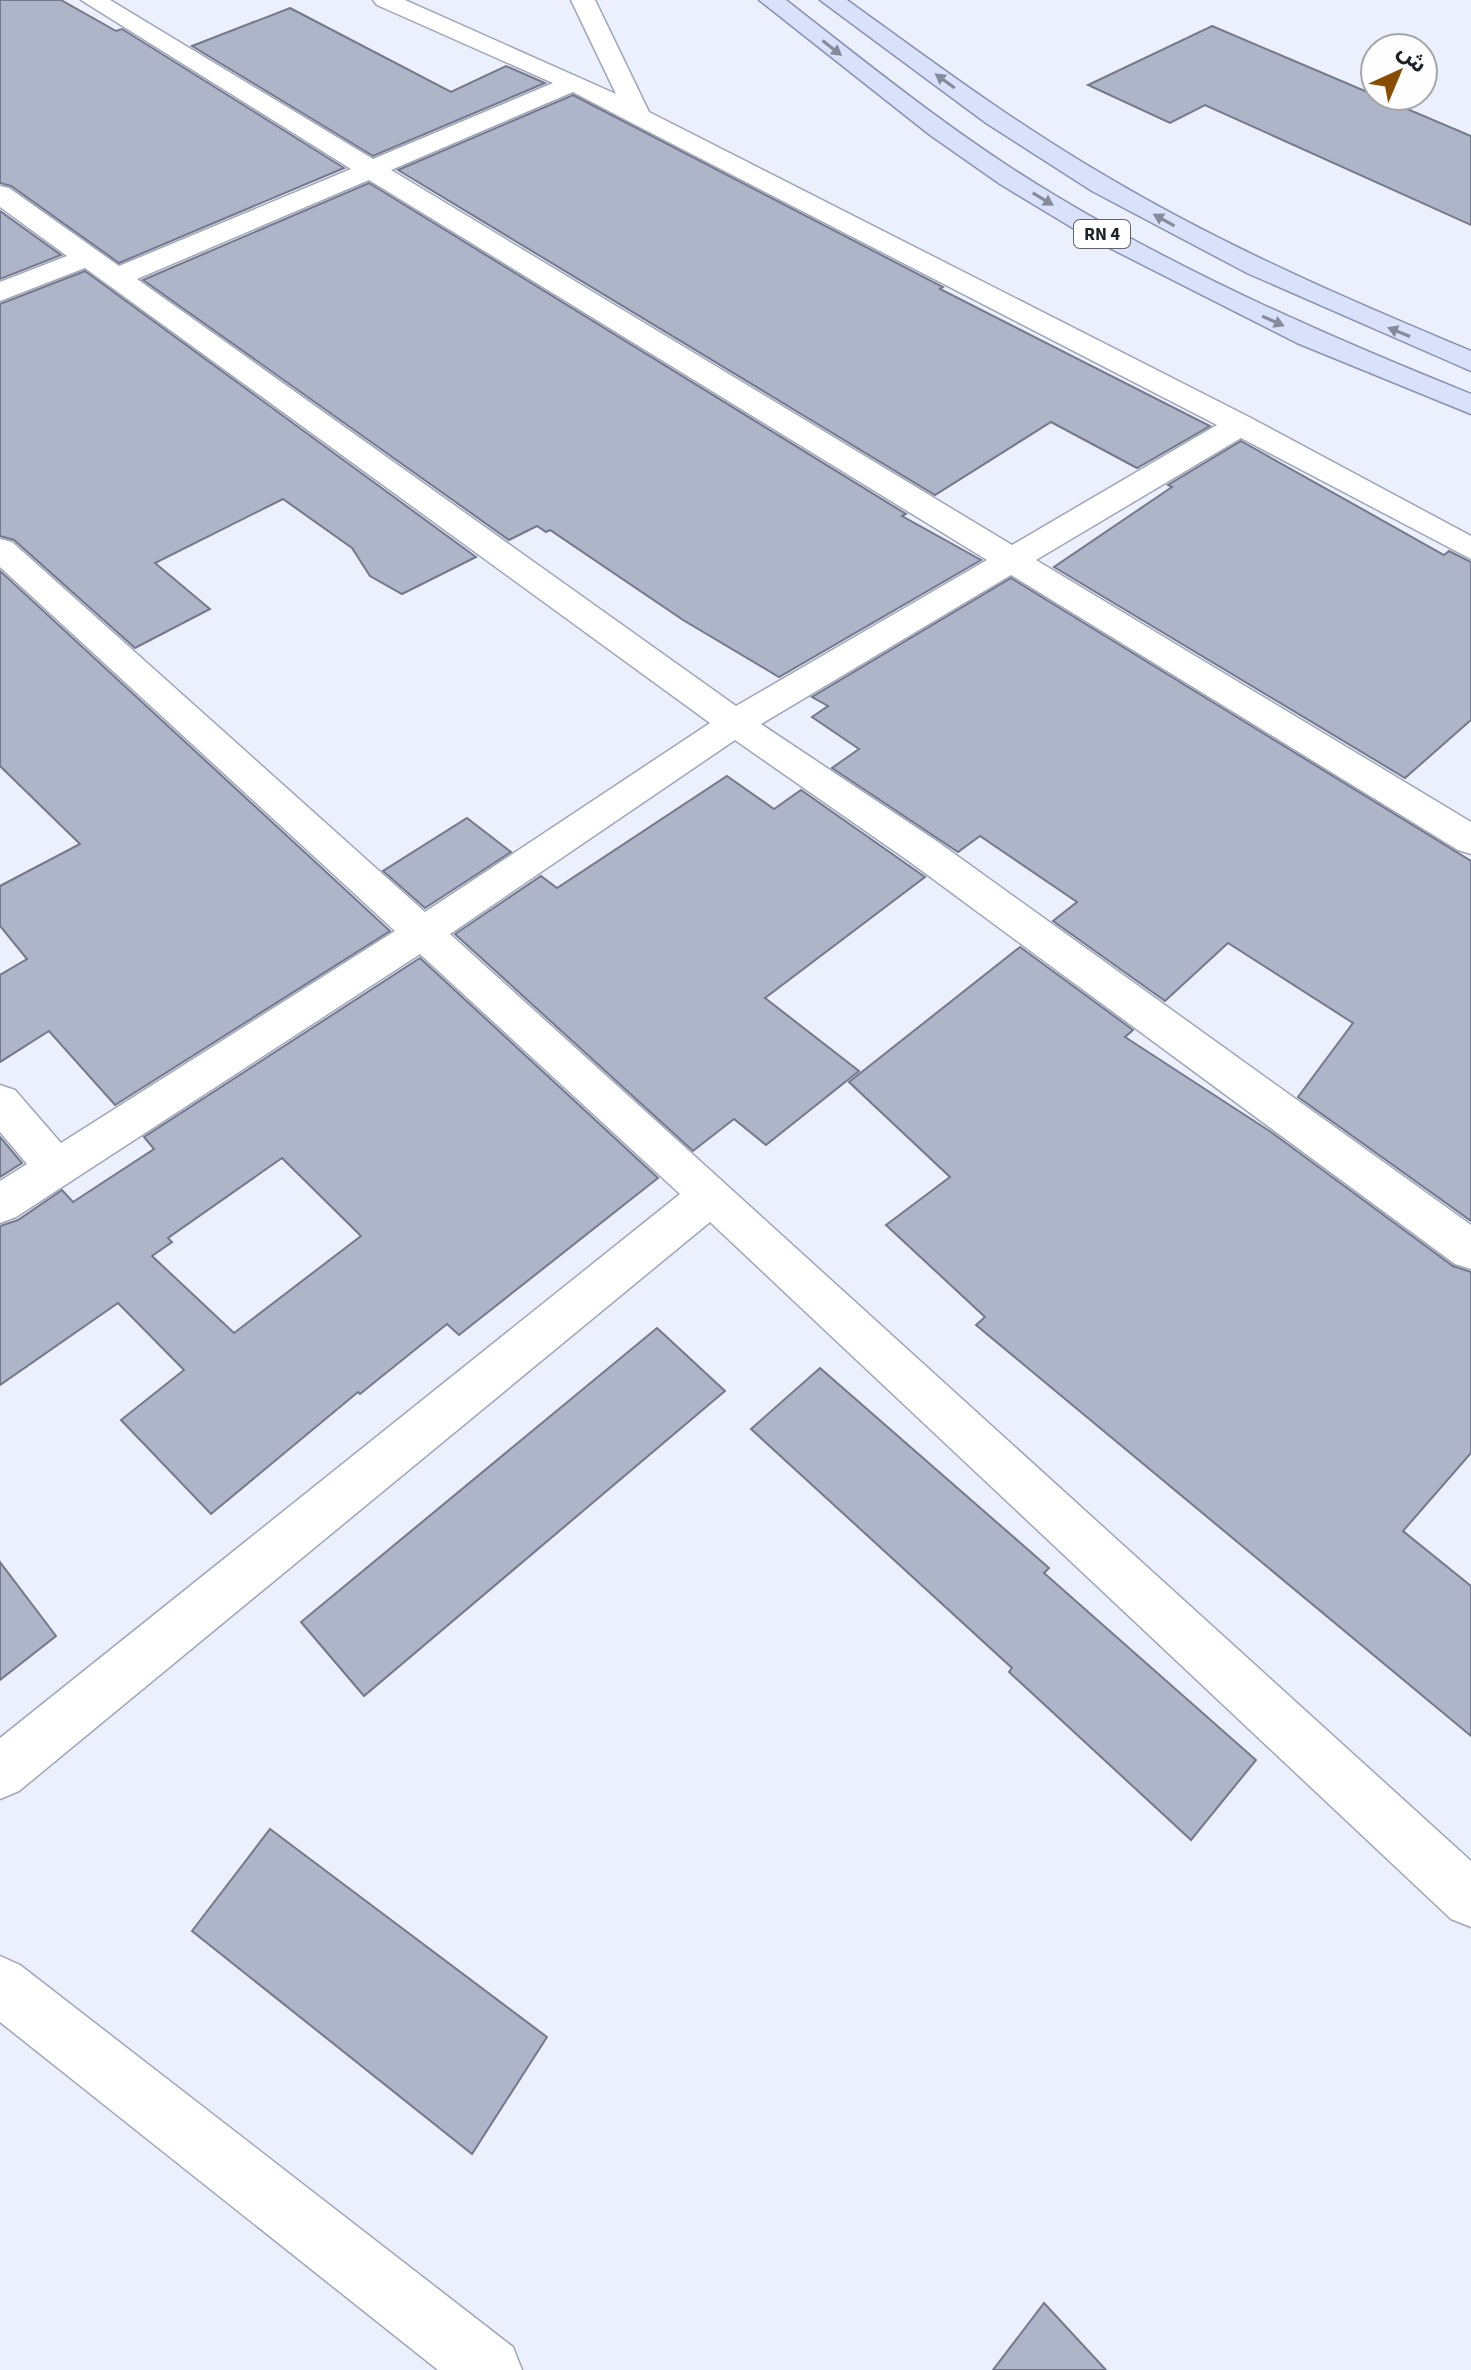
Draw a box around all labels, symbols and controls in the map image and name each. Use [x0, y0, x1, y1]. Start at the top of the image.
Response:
north arrow [1359, 32, 1439, 112]
text: ش [1390, 36, 1434, 80]
one-way arrow [822, 39, 842, 55]
one-way arrow [934, 73, 956, 89]
one-way arrow [1032, 192, 1054, 206]
one-way arrow [1153, 213, 1176, 227]
road number: RN 4 [1074, 220, 1130, 248]
one-way arrow [1261, 314, 1285, 327]
one-way arrow [1387, 325, 1411, 338]

